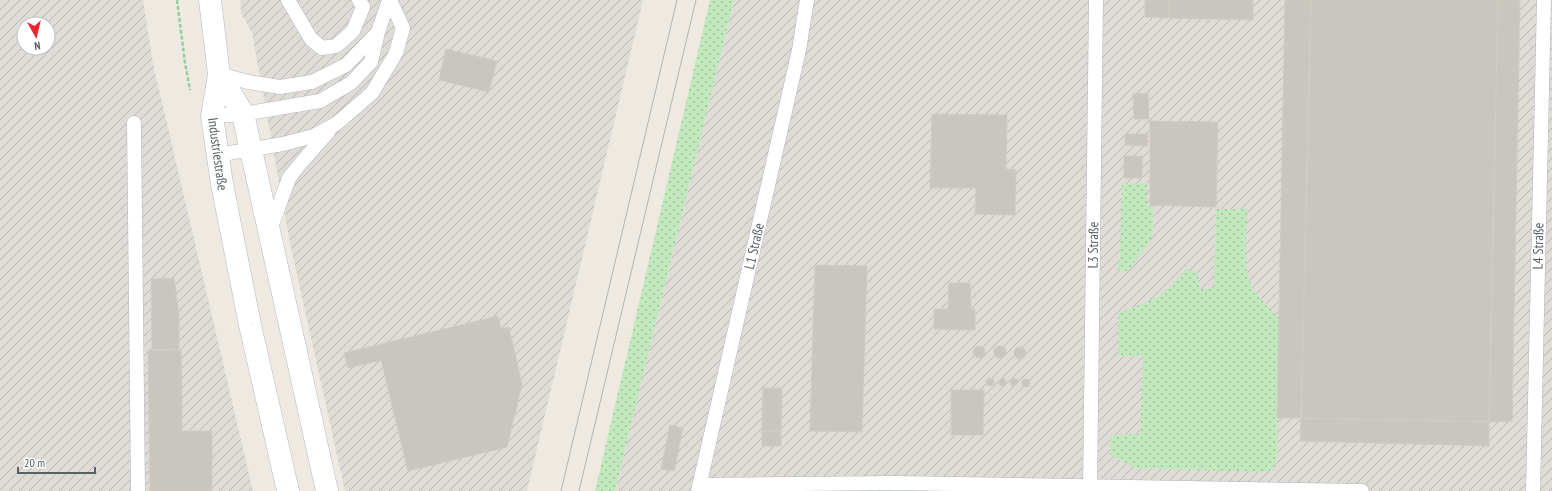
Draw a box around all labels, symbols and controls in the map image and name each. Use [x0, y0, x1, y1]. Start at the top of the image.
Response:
north arrow [16, 16, 56, 56]
text: N [33, 39, 41, 53]
street label: Industriestraße [204, 116, 232, 192]
street label: L1 Straße [740, 221, 768, 271]
street label: L3 Straße [1084, 221, 1102, 269]
street label: L4 Straße [1529, 222, 1547, 270]
scale bar [18, 449, 95, 475]
text: 20 m [24, 455, 45, 470]

